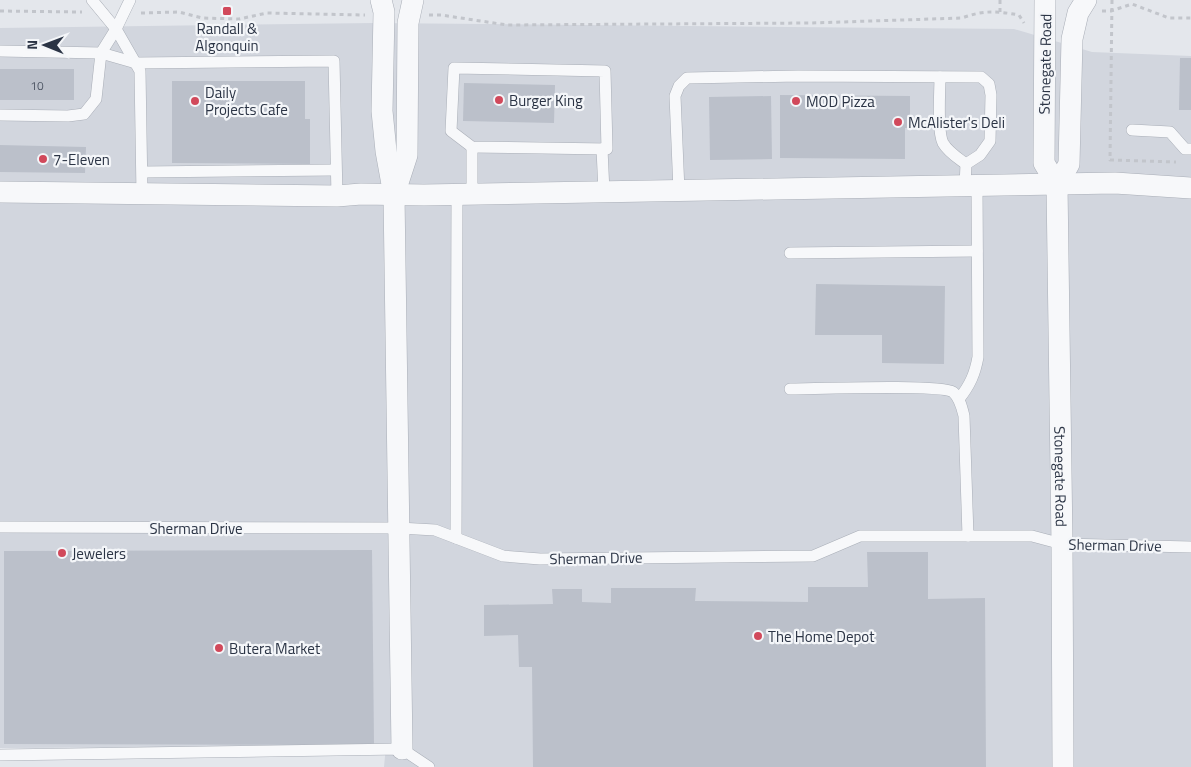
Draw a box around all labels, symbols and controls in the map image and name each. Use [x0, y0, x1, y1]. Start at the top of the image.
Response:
marker: Randall & Algonquin [221, 5, 233, 17]
street label: Stonegate Road [1033, 13, 1057, 115]
place label: Randall & Algonquin [195, 17, 259, 57]
north arrow [20, 20, 70, 70]
text: N [21, 40, 42, 50]
house number: 10 [30, 76, 44, 95]
place label: Daily Projects Cafe [205, 81, 288, 121]
place label: Burger King [509, 89, 583, 112]
place label: MOD Pizza [806, 90, 875, 113]
marker: Burger King [493, 94, 505, 106]
marker: Daily Projects Cafe [189, 95, 201, 107]
marker: MOD Pizza [790, 95, 802, 107]
place label: McAlister's Deli [908, 111, 1005, 134]
marker: McAlister's Deli [892, 116, 904, 128]
place label: 7-Eleven [53, 148, 110, 171]
marker: 7-Eleven [37, 153, 49, 165]
street label: Stonegate Road [1049, 426, 1073, 527]
street label: Sherman Drive [149, 517, 243, 540]
street label: Sherman Drive [1068, 533, 1162, 557]
place label: Jewelers [72, 542, 126, 565]
street label: Sherman Drive [549, 546, 643, 570]
marker: Jewelers [56, 547, 68, 559]
place label: The Home Depot [768, 625, 875, 648]
marker: The Home Depot [752, 630, 764, 642]
place label: Butera Market [229, 637, 321, 660]
marker: Butera Market [213, 642, 225, 654]

